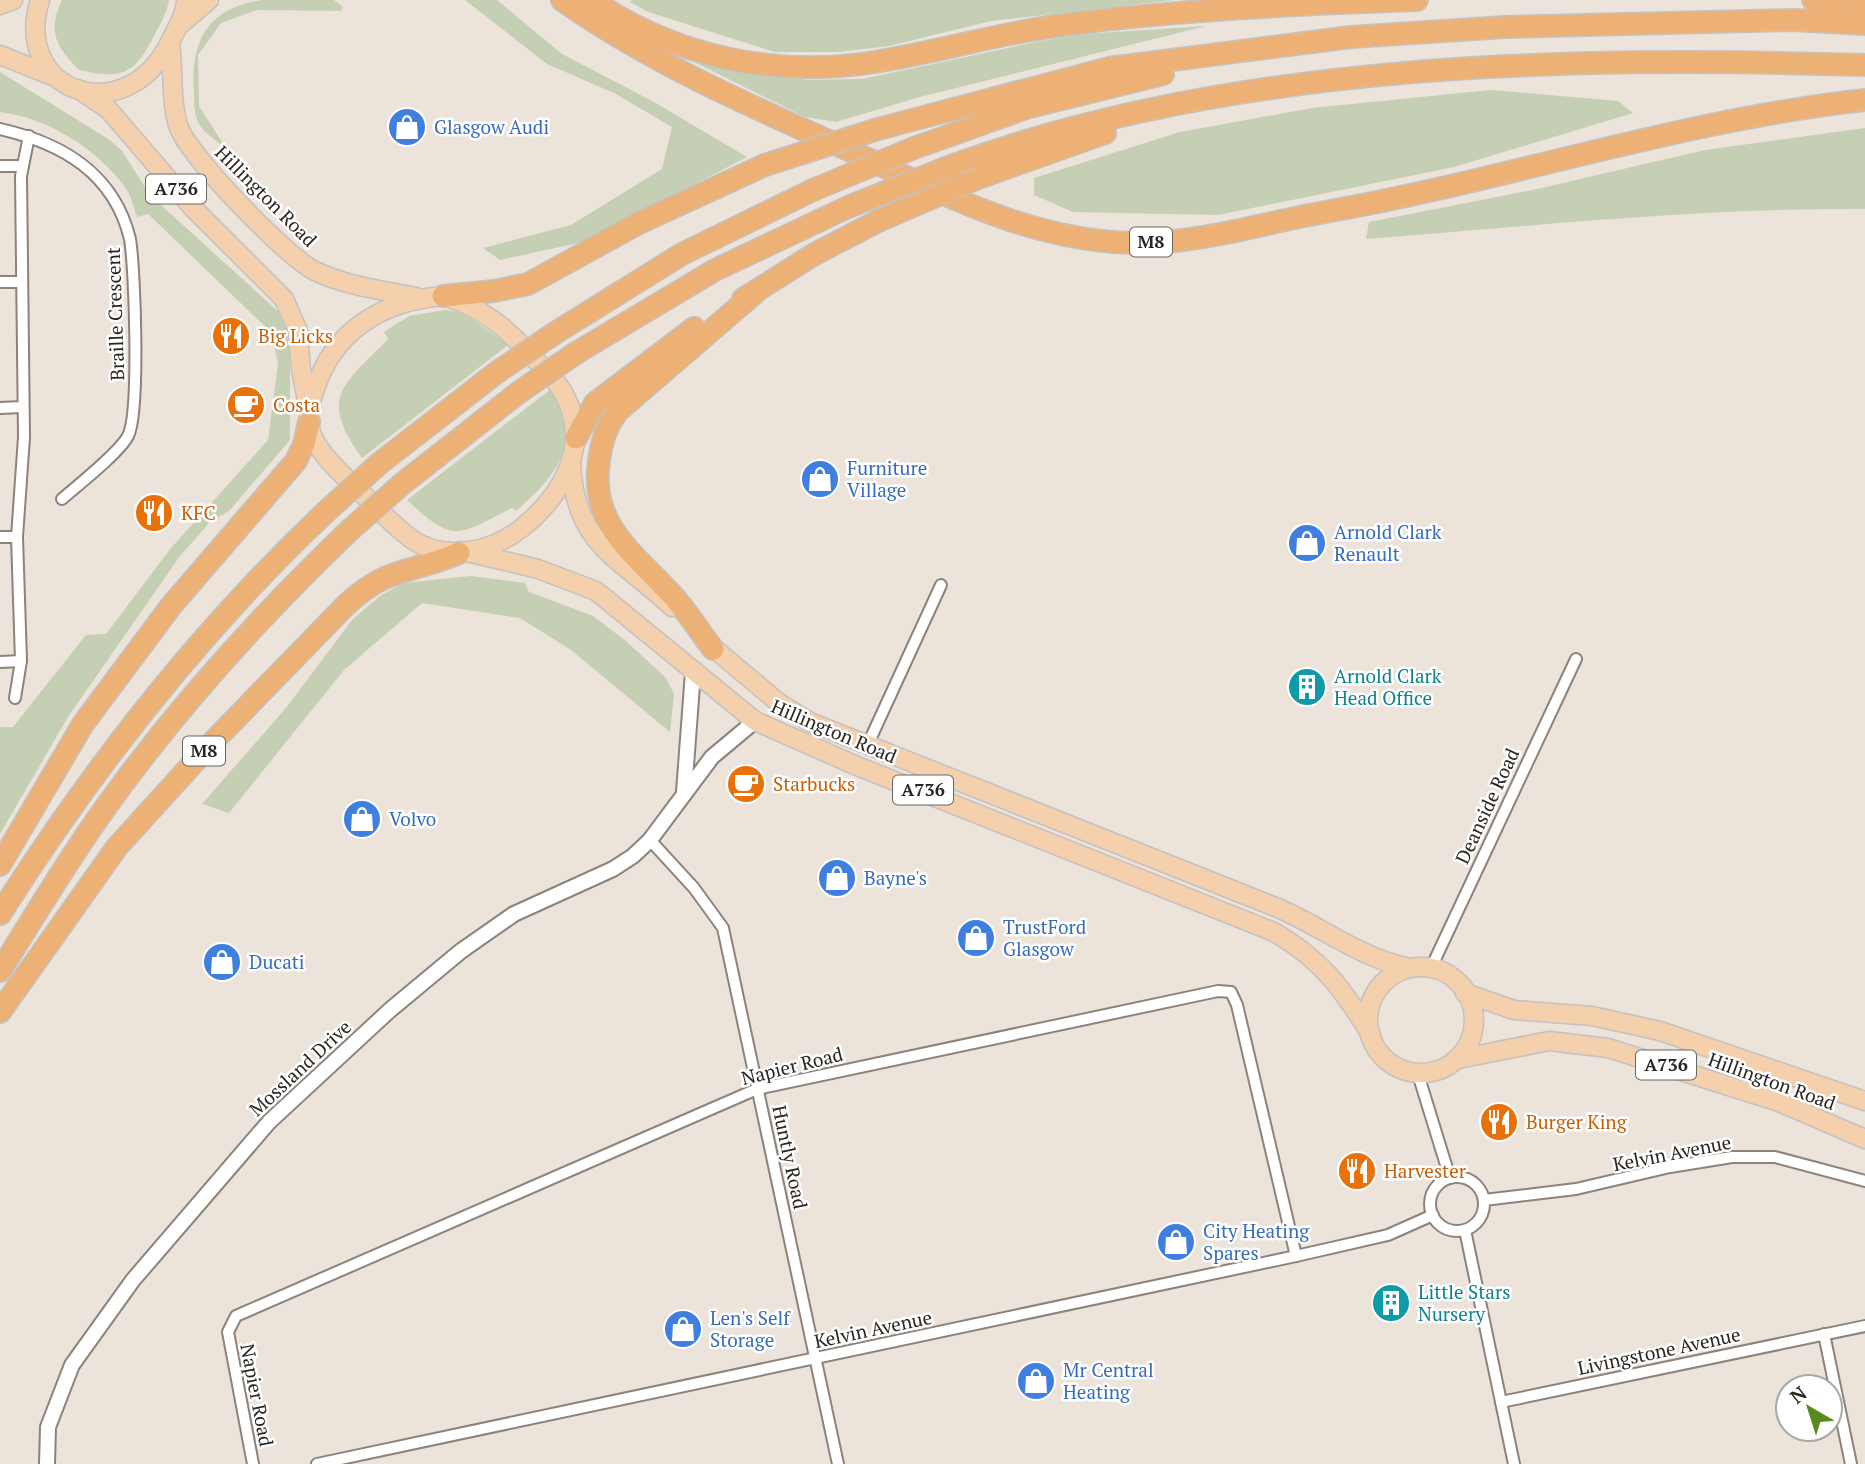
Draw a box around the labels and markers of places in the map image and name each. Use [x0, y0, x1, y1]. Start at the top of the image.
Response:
shop icon: Glasgow Audi [386, 106, 428, 148]
place label: Glasgow Audi [434, 114, 549, 139]
restaurant icon: Big Licks [210, 315, 252, 357]
place label: Big Licks [258, 323, 333, 348]
cafe icon: Costa [225, 384, 267, 426]
place label: Costa [273, 392, 321, 417]
place label: Furniture Village [847, 455, 927, 502]
shop icon: Furniture Village [799, 458, 841, 500]
restaurant icon: KFC [133, 492, 175, 534]
place label: KFC [181, 500, 216, 525]
place label: Arnold Clark Renault [1334, 519, 1442, 566]
shop icon: Arnold Clark Renault [1286, 522, 1328, 564]
place label: Arnold Clark Head Office [1334, 663, 1442, 710]
building icon: Arnold Clark Head Office [1286, 666, 1328, 708]
cafe icon: Starbucks [725, 763, 767, 805]
place label: Starbucks [773, 771, 855, 796]
shop icon: Volvo [341, 798, 383, 840]
place label: Volvo [389, 806, 436, 831]
shop icon: Bayne's [816, 857, 858, 899]
place label: Bayne's [864, 865, 927, 890]
place label: TrustFord Glasgow [1003, 914, 1087, 961]
shop icon: TrustFord Glasgow [955, 917, 997, 959]
shop icon: Ducati [201, 941, 243, 983]
place label: Ducati [249, 949, 305, 974]
restaurant icon: Burger King [1478, 1101, 1520, 1143]
place label: Burger King [1526, 1109, 1628, 1134]
restaurant icon: Harvester [1336, 1150, 1378, 1192]
place label: Harvester [1384, 1158, 1467, 1183]
place label: City Heating Spares [1203, 1218, 1310, 1265]
shop icon: City Heating Spares [1155, 1221, 1197, 1263]
place label: Little Stars Nursery [1418, 1279, 1510, 1326]
building icon: Little Stars Nursery [1370, 1282, 1412, 1324]
place label: Len's Self Storage [710, 1305, 791, 1352]
shop icon: Len's Self Storage [662, 1308, 704, 1350]
place label: Mr Central Heating [1063, 1357, 1154, 1404]
shop icon: Mr Central Heating [1015, 1360, 1057, 1402]

